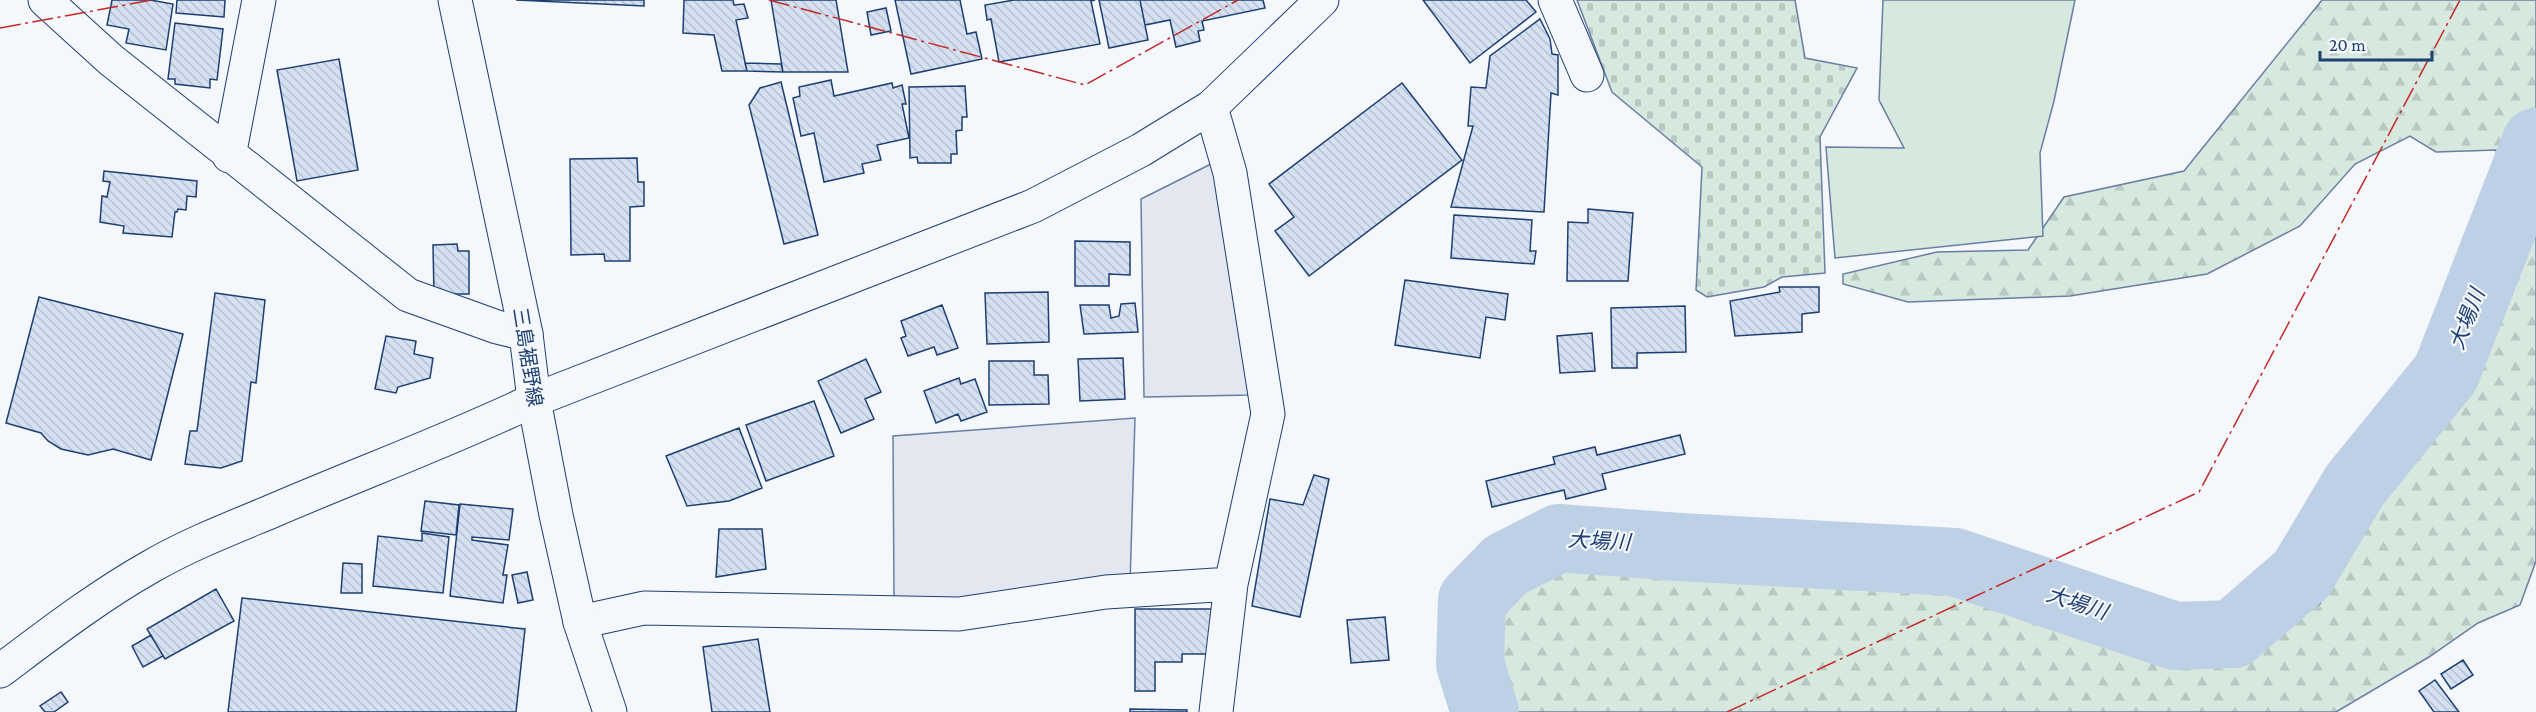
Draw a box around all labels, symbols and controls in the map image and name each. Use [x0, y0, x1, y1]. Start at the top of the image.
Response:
scale bar [2320, 24, 2432, 62]
text: 20 m [2329, 35, 2366, 55]
water label: 大場川 [2445, 283, 2490, 353]
street label: 三島裾野線 [509, 306, 547, 408]
water label: 大場川 [1567, 527, 1633, 555]
water label: 大場川 [2043, 582, 2113, 625]

